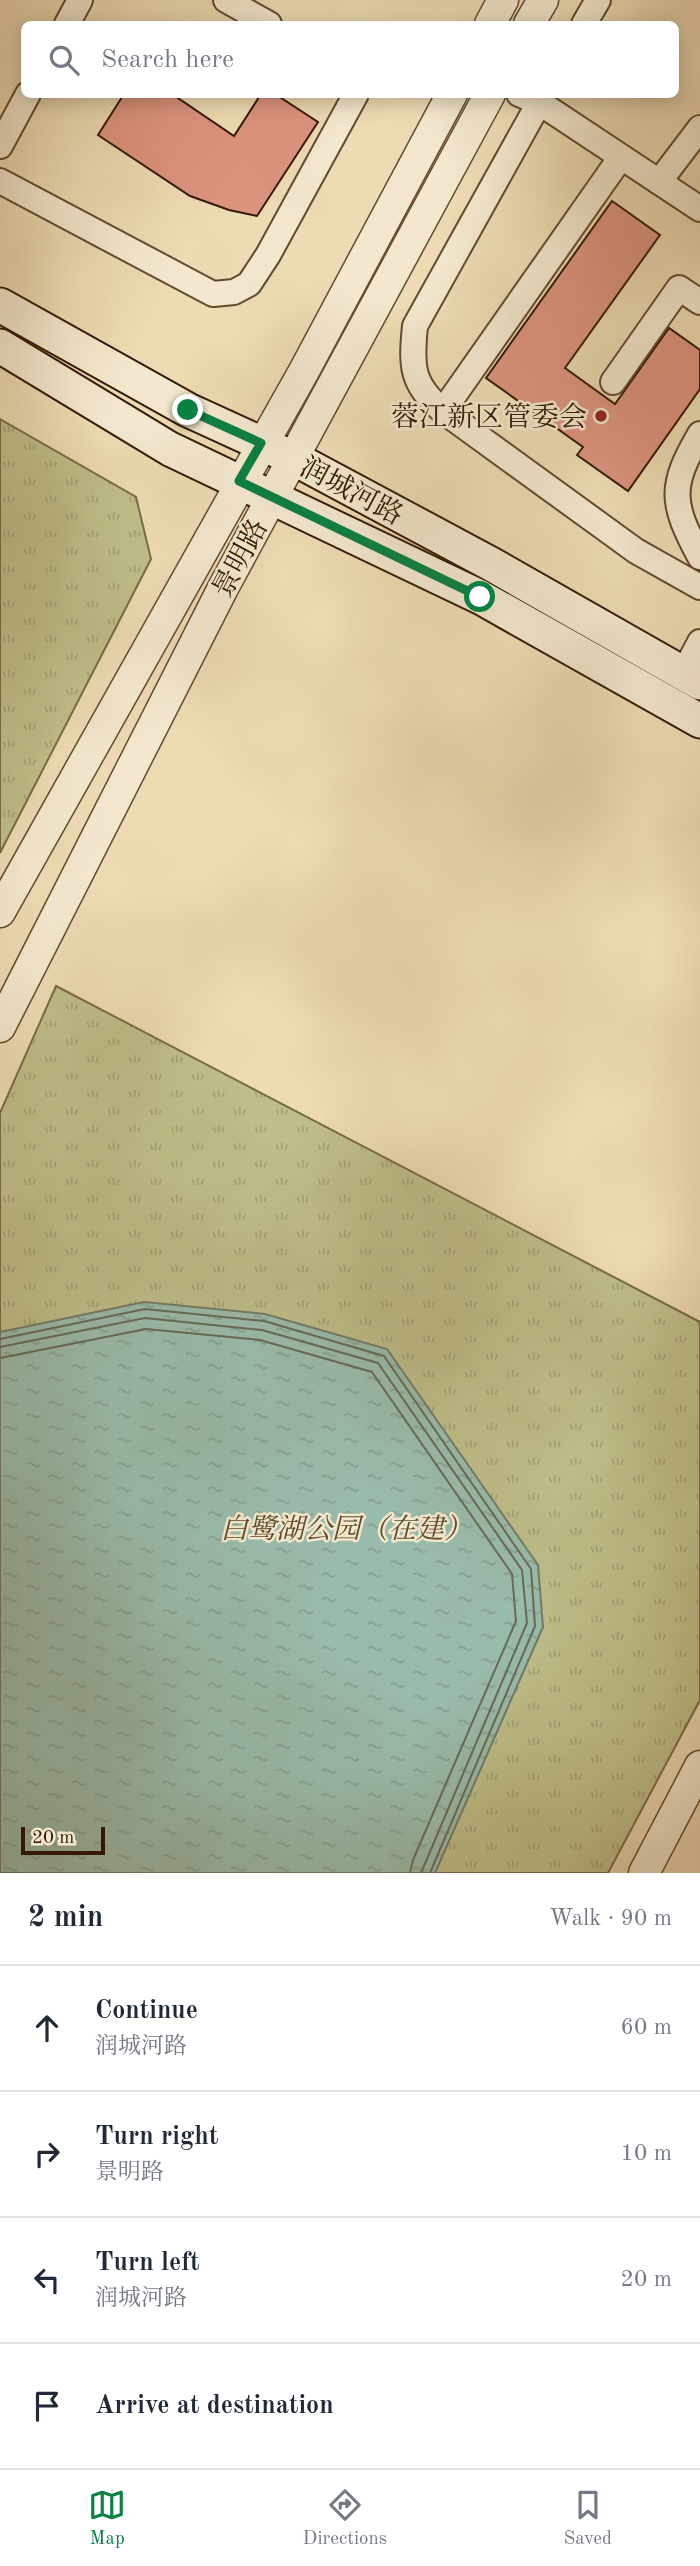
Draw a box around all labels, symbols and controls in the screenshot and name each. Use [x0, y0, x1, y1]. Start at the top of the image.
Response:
search box [21, 21, 679, 98]
icon: search [45, 41, 83, 79]
text: Search here [101, 47, 234, 73]
route end [172, 394, 203, 425]
place label: 蓉江新区管委会 [391, 402, 587, 433]
marker: 蓉江新区管委会 [593, 408, 609, 424]
street label: 润城河路 [295, 451, 408, 531]
street label: 景明路 [207, 514, 274, 603]
route start [464, 581, 495, 612]
park label: 白鹭湖公园（在建） [220, 1514, 472, 1545]
scale bar [21, 1824, 105, 1856]
text: 20 m [32, 1829, 74, 1848]
text: 2 min [28, 1903, 103, 1933]
text: Walk · 90 m [549, 1907, 672, 1930]
text: Continue [95, 1998, 198, 2024]
icon: ahead [28, 2009, 66, 2047]
text: 60 m [621, 2016, 672, 2039]
text: 润城河路 [95, 2035, 187, 2058]
text: Turn right [95, 2124, 218, 2150]
icon: right [28, 2135, 66, 2173]
text: 10 m [621, 2142, 672, 2165]
text: 景明路 [95, 2161, 164, 2184]
text: Turn left [95, 2250, 200, 2276]
icon: left [28, 2261, 66, 2299]
text: 20 m [621, 2268, 672, 2291]
text: 润城河路 [95, 2287, 187, 2310]
icon: arrive [28, 2387, 66, 2425]
text: Arrive at destination [95, 2393, 334, 2419]
tab: Map [88, 2486, 126, 2551]
tab: Directions [303, 2486, 387, 2551]
tab: Saved [563, 2486, 612, 2551]

